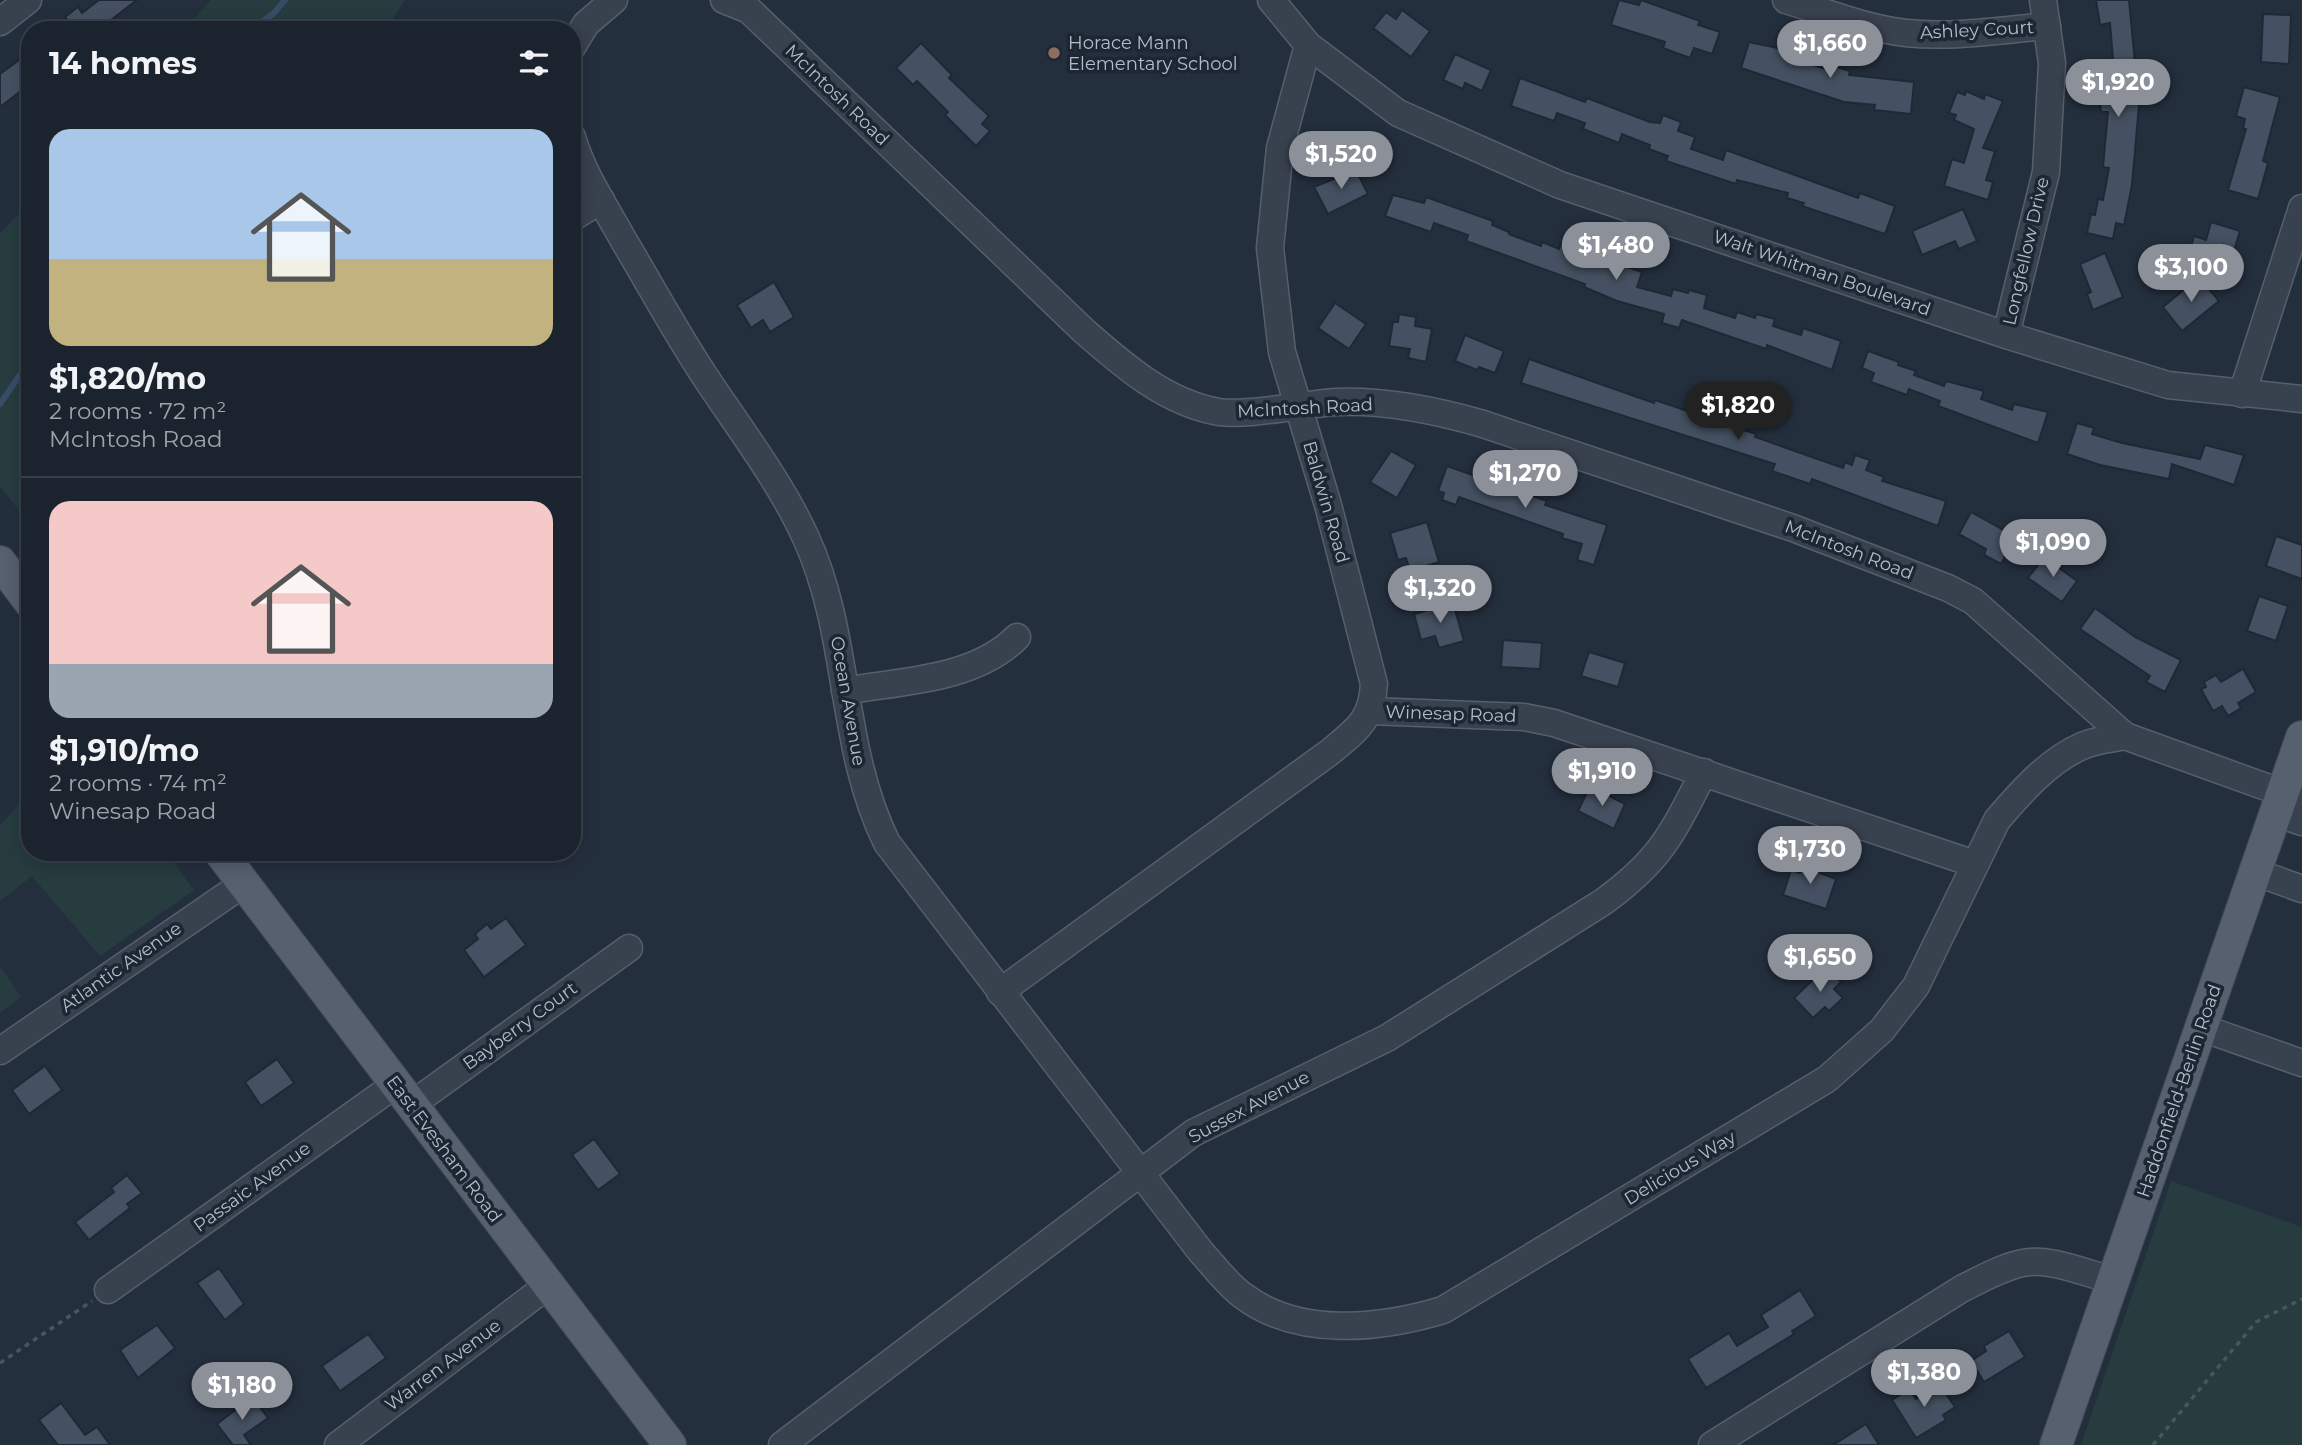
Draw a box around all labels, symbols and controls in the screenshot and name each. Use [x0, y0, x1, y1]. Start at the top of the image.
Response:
street label: Ashley Court [1919, 16, 2035, 44]
pin: $1,660 [1773, 20, 1887, 80]
text: $1,660 [1793, 29, 1867, 57]
place label: Horace Mann Elementary School [1068, 32, 1238, 75]
street label: McIntosh Road [780, 40, 894, 150]
icon: filters [515, 44, 553, 82]
text: 14 homes [49, 45, 197, 82]
marker: Horace Mann Elementary School [1046, 45, 1062, 61]
pin: $1,920 [2061, 60, 2175, 119]
text: $1,920 [2081, 68, 2155, 96]
pin: $1,520 [1284, 132, 1398, 191]
text: $1,520 [1305, 140, 1377, 168]
icon: home [238, 174, 364, 300]
street label: Longfellow Drive [1998, 175, 2054, 327]
pin: $1,480 [1559, 222, 1673, 282]
street label: Walt Whitman Boulevard [1710, 225, 1934, 321]
text: $1,480 [1578, 231, 1654, 259]
pin: $3,100 [2134, 244, 2248, 304]
text: $3,100 [2154, 253, 2228, 281]
text: $1,820/mo [49, 360, 206, 397]
pin: $1,820 [1681, 382, 1795, 442]
text: $1,820 [1701, 391, 1775, 419]
street label: McIntosh Road [1237, 393, 1373, 423]
text: 2 rooms · 72 m² [49, 397, 226, 425]
text: McIntosh Road [49, 425, 223, 453]
street label: Baldwin Road [1298, 438, 1354, 566]
pin: $1,270 [1468, 450, 1582, 510]
text: $1,270 [1489, 459, 1561, 487]
street label: McIntosh Road [1782, 515, 1916, 585]
pin: $1,090 [1996, 520, 2110, 579]
text: $1,090 [2015, 528, 2091, 556]
icon: home [238, 546, 364, 672]
pin: $1,320 [1383, 566, 1497, 625]
text: $1,320 [1404, 574, 1476, 602]
street label: Ocean Avenue [826, 635, 870, 768]
street label: Winesap Road [1385, 701, 1517, 727]
text: $1,910/mo [49, 732, 199, 769]
pin: $1,910 [1545, 748, 1659, 808]
text: $1,910 [1568, 757, 1636, 785]
text: 2 rooms · 74 m² [49, 769, 227, 797]
text: Winesap Road [49, 797, 216, 825]
pin: $1,730 [1753, 826, 1867, 886]
text: $1,730 [1774, 835, 1846, 863]
street label: Atlantic Avenue [56, 917, 186, 1017]
pin: $1,650 [1763, 934, 1877, 994]
text: $1,650 [1783, 943, 1857, 971]
street label: Bayberry Court [459, 977, 581, 1075]
street label: Haddonfield-Berlin Road [2132, 982, 2226, 1200]
street label: Sussex Avenue [1185, 1066, 1313, 1148]
street label: East Evesham Road [382, 1071, 506, 1227]
street label: Delicious Way [1620, 1126, 1740, 1210]
street label: Passaic Avenue [189, 1137, 315, 1237]
street label: Warren Avenue [381, 1314, 505, 1416]
pin: $1,380 [1867, 1350, 1981, 1409]
text: $1,380 [1887, 1358, 1961, 1386]
pin: $1,180 [185, 1362, 299, 1422]
text: $1,180 [208, 1371, 276, 1399]

